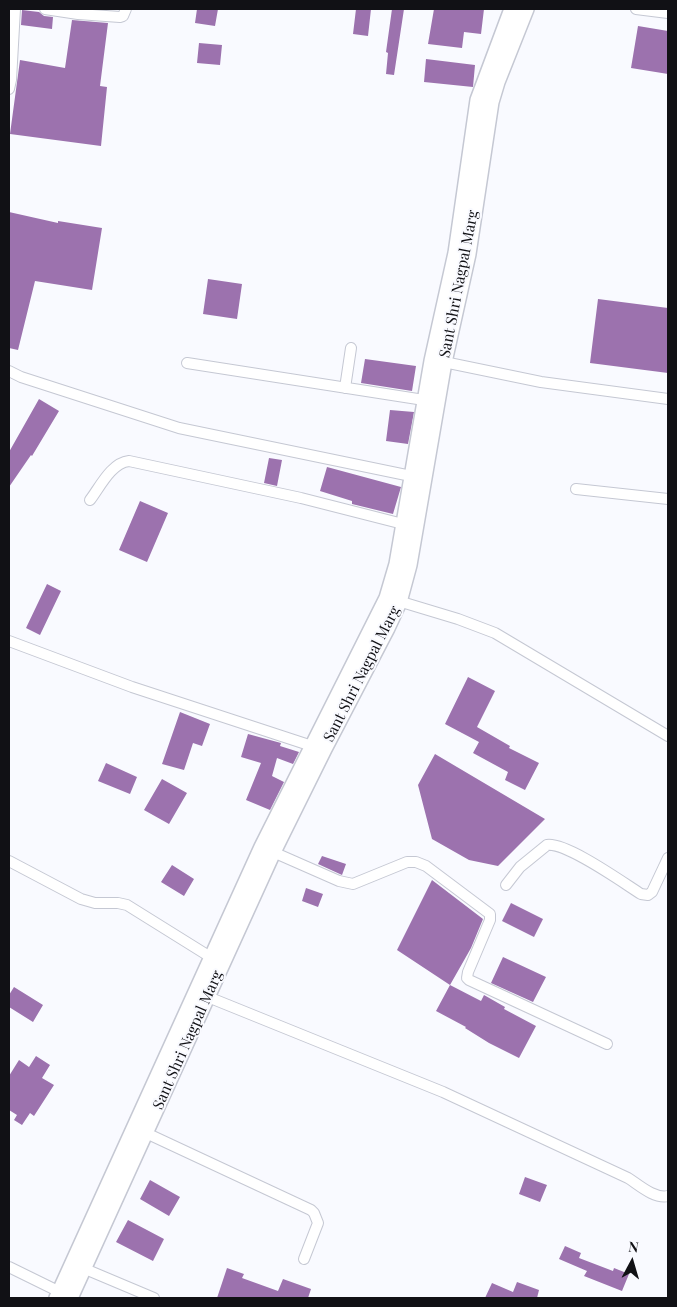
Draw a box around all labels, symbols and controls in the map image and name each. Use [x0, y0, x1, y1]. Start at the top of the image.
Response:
street label: Sant Shri Nagpal Marg [436, 209, 482, 359]
street label: Sant Shri Nagpal Marg [320, 603, 404, 745]
street label: Sant Shri Nagpal Marg [149, 968, 227, 1112]
north arrow [607, 1237, 657, 1287]
text: N [628, 1237, 640, 1257]

